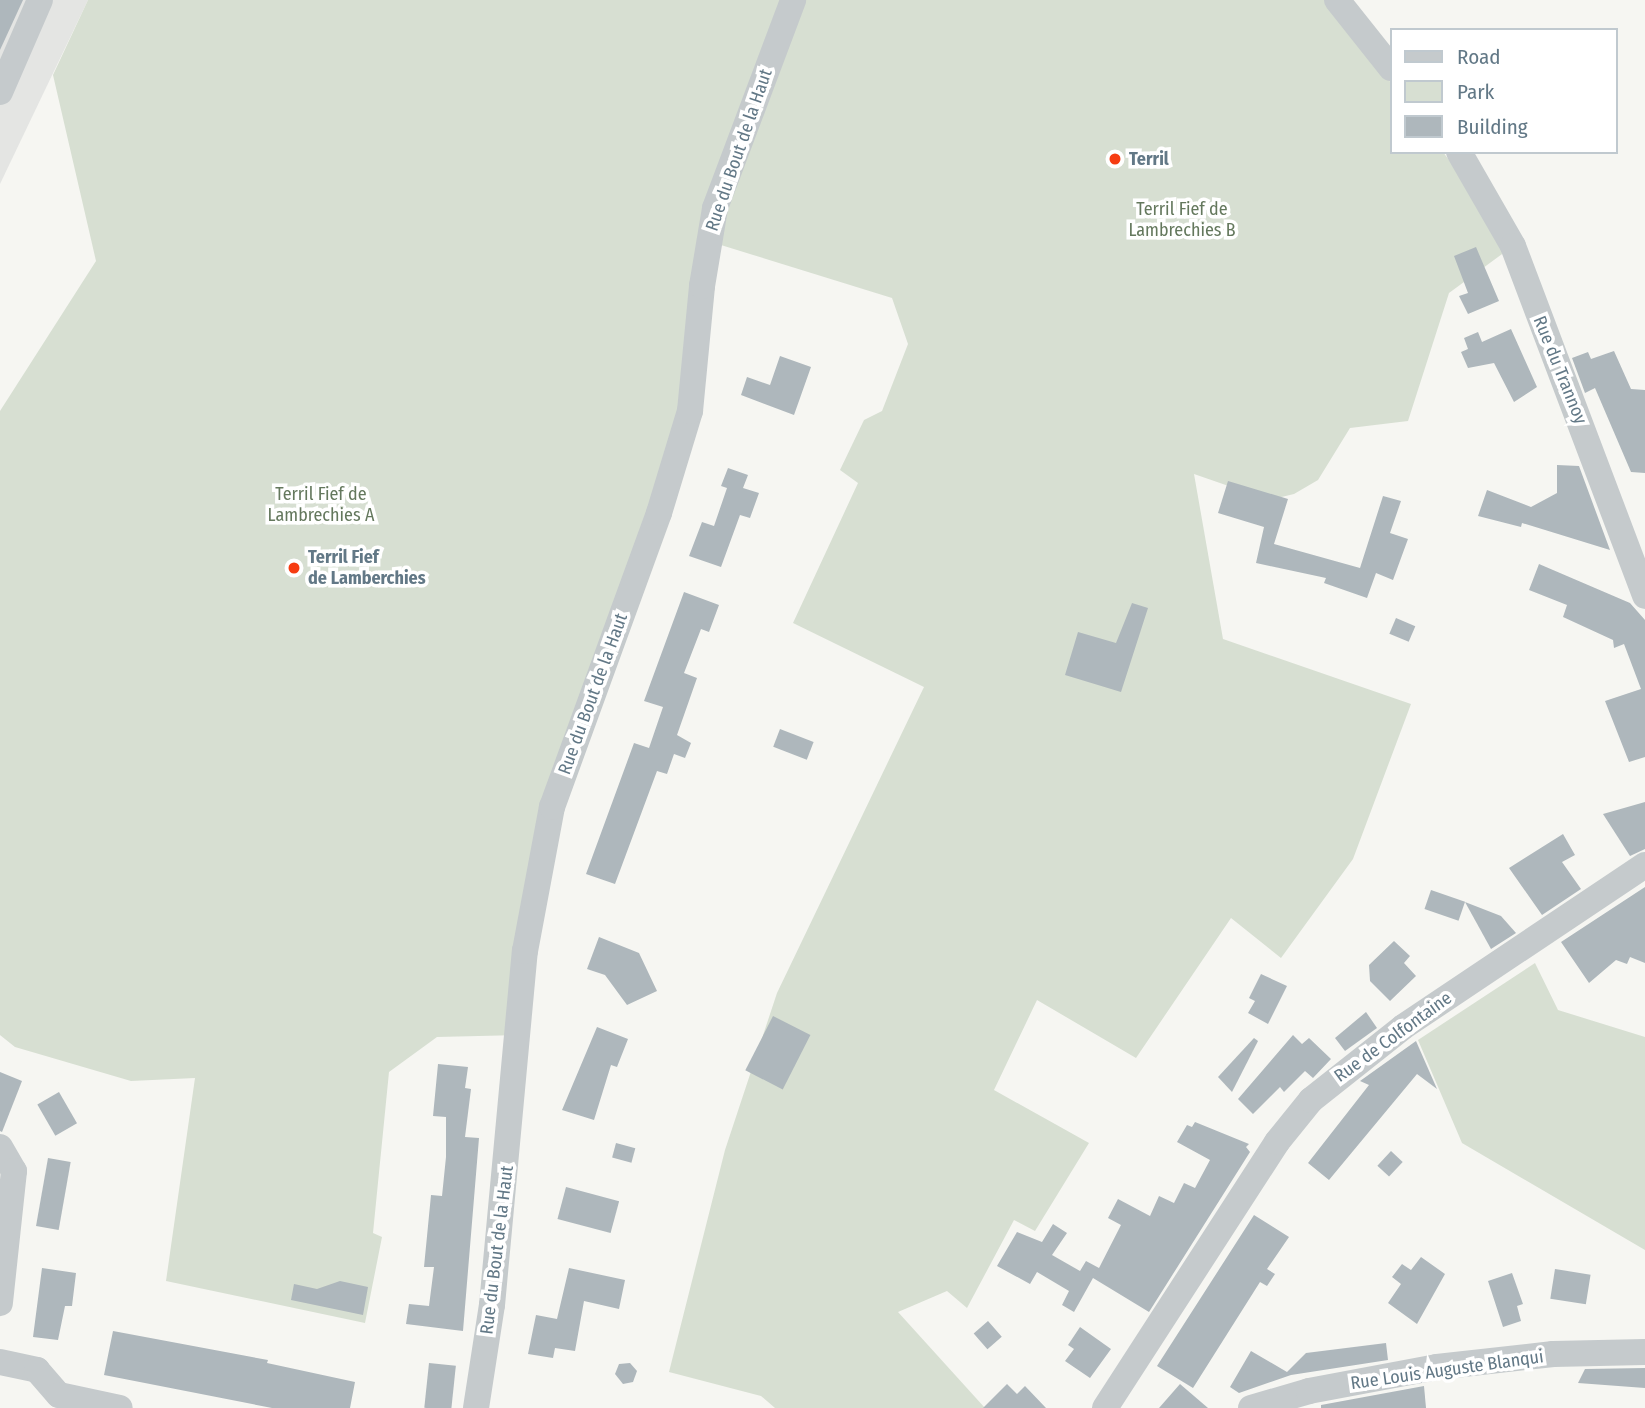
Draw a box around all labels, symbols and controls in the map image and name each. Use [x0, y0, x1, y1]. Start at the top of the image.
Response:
legend [1390, 28, 1617, 154]
text: Road [1457, 44, 1501, 70]
street label: Rue du Bout de la Haut [701, 66, 777, 234]
text: Park [1457, 79, 1494, 105]
text: Building [1457, 114, 1528, 140]
place label: Terril [1129, 148, 1169, 170]
marker: Terril [1107, 151, 1123, 167]
park label: Terril Fief de Lambrechies B [1128, 199, 1236, 242]
street label: Rue du Trannoy [1529, 313, 1591, 427]
park label: Terril Fief de Lambrechies A [268, 484, 374, 526]
place label: Terril Fief de Lamberchies [308, 547, 426, 590]
marker: Terril Fief de Lamberchies [286, 560, 302, 576]
street label: Rue du Bout de la Haut [554, 610, 632, 778]
street label: Rue de Colfontaine [1330, 987, 1456, 1087]
street label: Rue du Bout de la Haut [476, 1164, 518, 1336]
street label: Rue Louis Auguste Blanqui [1349, 1346, 1545, 1394]

